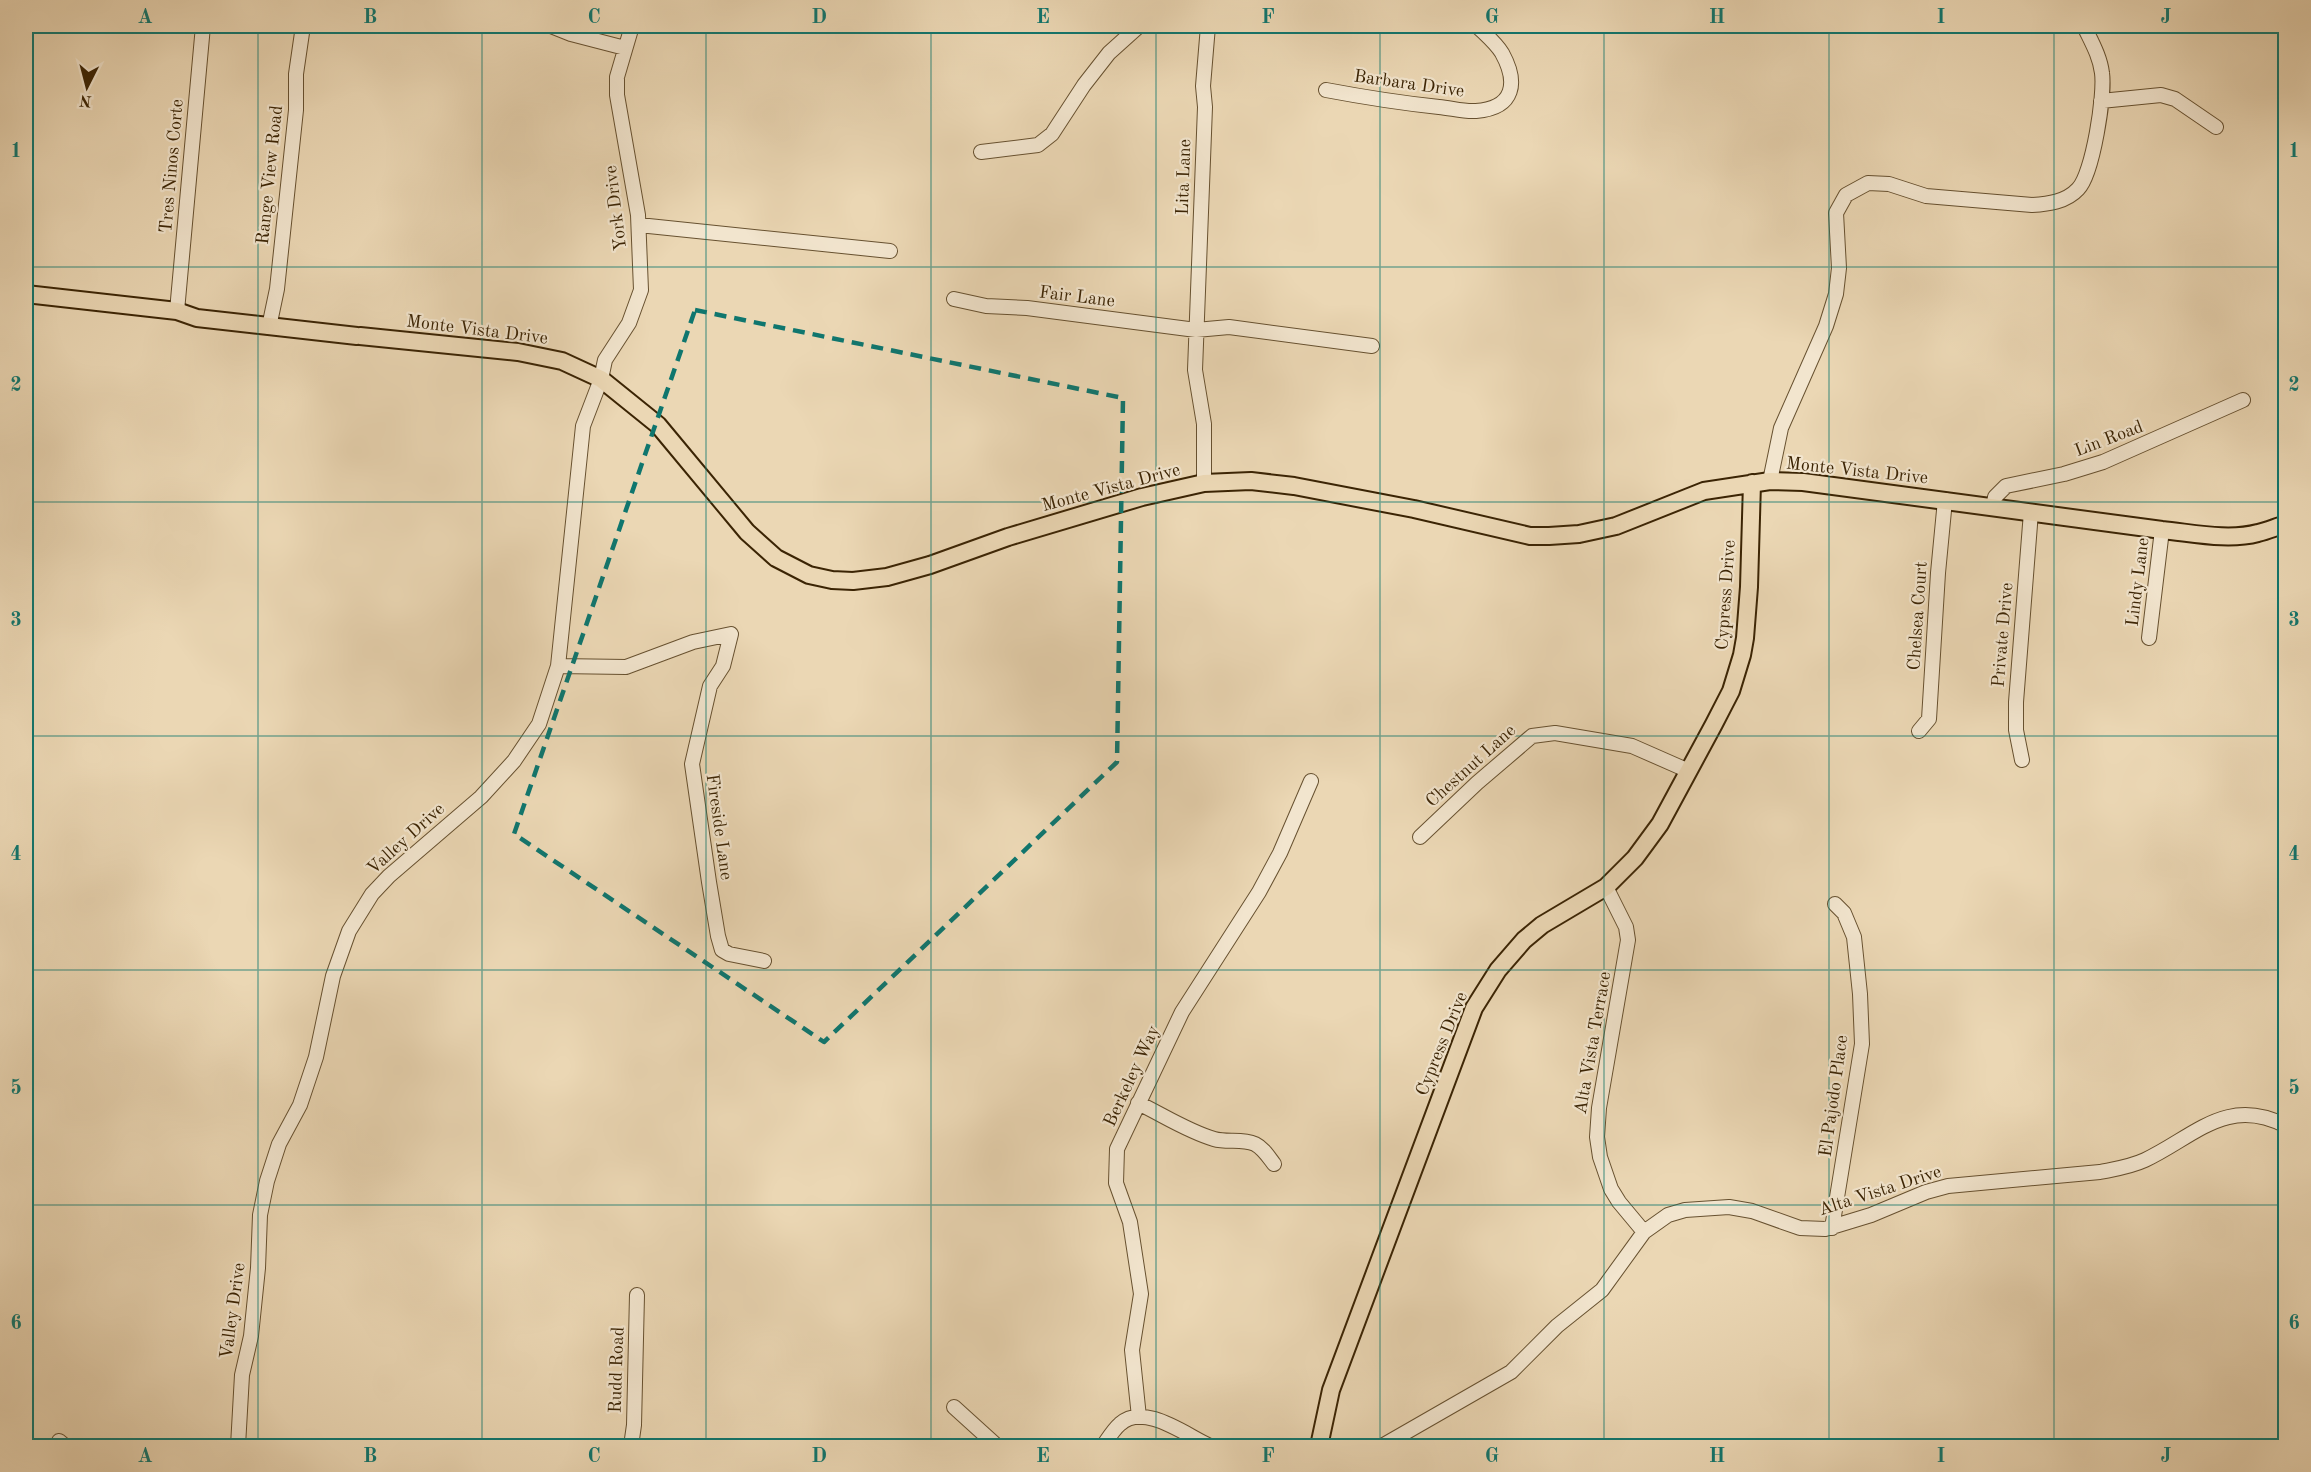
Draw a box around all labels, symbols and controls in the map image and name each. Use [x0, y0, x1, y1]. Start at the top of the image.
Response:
text: A [137, 8, 153, 28]
text: B [363, 8, 377, 28]
text: C [587, 8, 601, 28]
text: D [811, 8, 827, 28]
text: E [1036, 8, 1050, 28]
text: F [1261, 8, 1275, 28]
text: G [1485, 8, 1499, 28]
text: H [1709, 8, 1725, 28]
text: I [1937, 8, 1945, 28]
text: J [2161, 8, 2172, 28]
north arrow [57, 57, 117, 117]
street label: Barbara Drive [1353, 67, 1465, 101]
text: N [78, 91, 93, 109]
street label: Tres Ninos Corte [157, 98, 187, 234]
street label: Range View Road [254, 104, 286, 246]
street label: Lita Lane [1174, 139, 1194, 215]
text: 1 [10, 142, 22, 162]
text: 1 [2288, 142, 2300, 162]
street label: York Drive [602, 164, 630, 252]
street label: Fair Lane [1038, 283, 1116, 311]
street label: Monte Vista Drive [405, 312, 549, 348]
text: 2 [10, 376, 22, 396]
text: 2 [2288, 376, 2300, 396]
street label: Lin Road [2072, 418, 2146, 460]
street label: Monte Vista Drive [1785, 455, 1929, 487]
street label: Monte Vista Drive [1040, 461, 1182, 515]
street label: Lindy Lane [2124, 536, 2152, 628]
street label: Cypress Drive [1713, 539, 1739, 651]
street label: Chelsea Court [1905, 561, 1931, 671]
street label: Private Drive [1989, 582, 2017, 688]
text: 3 [10, 611, 22, 631]
text: 3 [2288, 611, 2300, 631]
street label: Chestnut Lane [1423, 721, 1519, 811]
street label: Fireside Lane [703, 773, 735, 881]
street label: Valley Drive [364, 800, 448, 878]
text: 4 [10, 845, 22, 865]
text: 4 [2288, 845, 2300, 865]
street label: Alta Vista Terrace [1572, 970, 1614, 1116]
street label: Cypress Drive [1413, 989, 1471, 1099]
street label: Berkeley Way [1101, 1022, 1163, 1129]
street label: El Pajodo Place [1817, 1034, 1851, 1158]
text: 5 [10, 1078, 22, 1099]
text: 5 [2288, 1078, 2300, 1099]
street label: Alta Vista Drive [1816, 1163, 1944, 1219]
street label: Valley Drive [217, 1262, 249, 1360]
text: 6 [10, 1314, 22, 1334]
text: 6 [2288, 1314, 2300, 1334]
street label: Rudd Road [606, 1326, 628, 1414]
text: A [137, 1447, 153, 1467]
text: B [363, 1447, 377, 1467]
text: C [587, 1447, 601, 1467]
text: D [811, 1447, 827, 1467]
text: E [1036, 1447, 1050, 1467]
text: F [1261, 1447, 1275, 1467]
text: G [1485, 1447, 1499, 1467]
text: H [1709, 1447, 1725, 1467]
text: I [1937, 1447, 1945, 1467]
text: J [2161, 1447, 2172, 1467]

